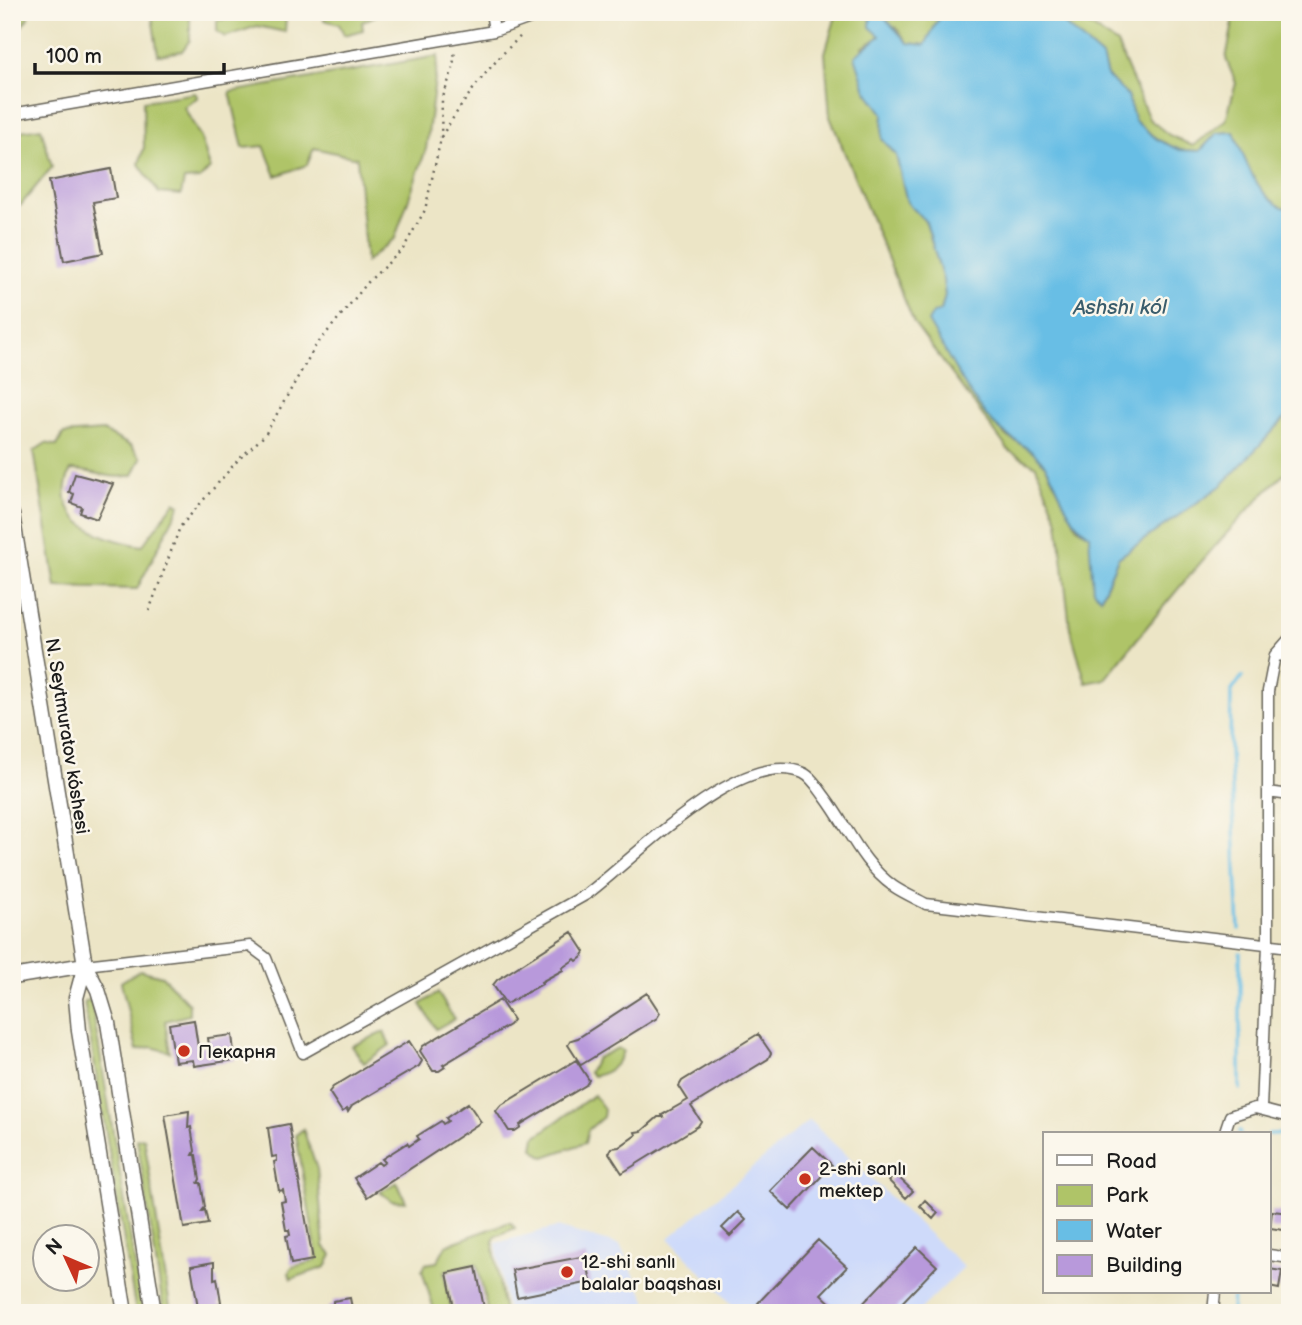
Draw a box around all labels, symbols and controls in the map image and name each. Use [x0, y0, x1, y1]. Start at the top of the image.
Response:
scale bar [35, 32, 224, 76]
text: 100 m [46, 44, 102, 69]
water label: Ashshı kól [1072, 295, 1168, 320]
street label: N. Seytmuratov kóshesi [40, 637, 93, 836]
place label: Пекарня [198, 1041, 276, 1064]
marker: Пекарня [176, 1043, 192, 1059]
legend [1043, 1132, 1270, 1294]
text: Road [1106, 1149, 1157, 1174]
place label: 2-shi sanlı mektep [819, 1158, 906, 1203]
marker: 2-shi sanlı mektep [797, 1171, 813, 1187]
text: Park [1106, 1183, 1149, 1208]
text: Water [1106, 1219, 1162, 1244]
north arrow [32, 1224, 102, 1294]
text: N [42, 1234, 68, 1260]
place label: 12-shi sanlı balalar baqshası [581, 1251, 721, 1296]
text: Building [1106, 1253, 1182, 1278]
marker: 12-shi sanlı balalar baqshası [559, 1264, 575, 1280]

